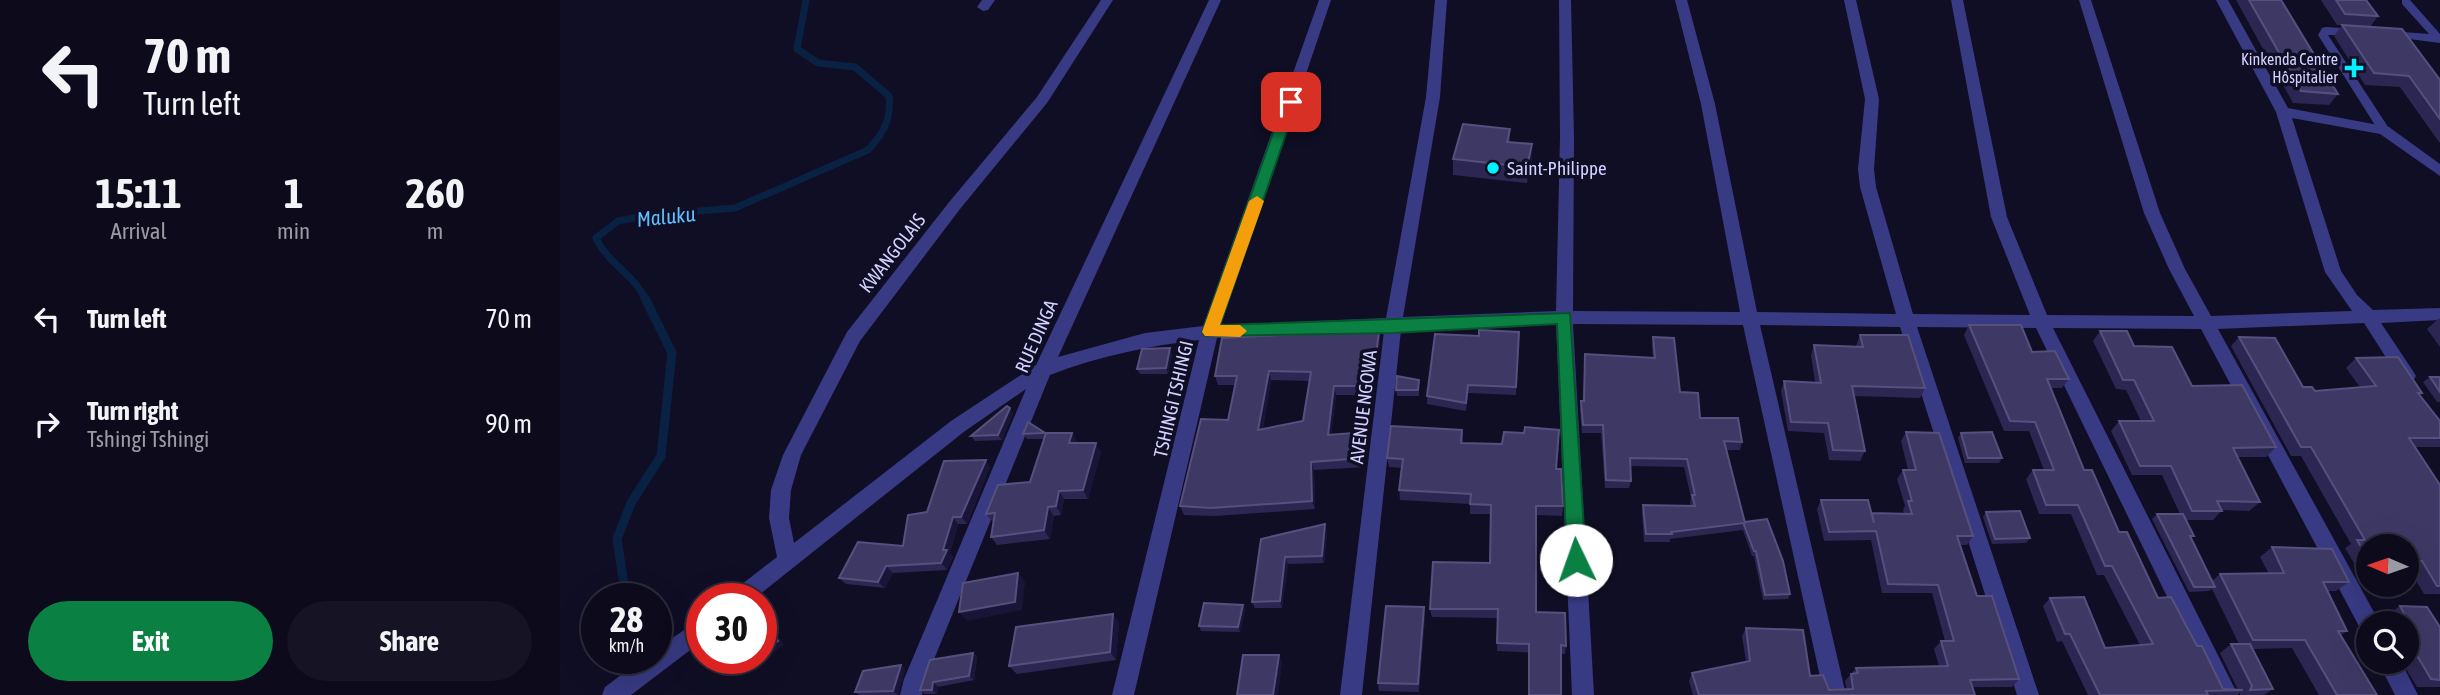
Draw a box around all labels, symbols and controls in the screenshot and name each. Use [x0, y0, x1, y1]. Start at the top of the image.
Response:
text: 70 m [143, 27, 231, 83]
icon: left [28, 28, 119, 119]
place label: Kinkenda Centre Hôspitalier [2241, 50, 2338, 87]
marker: Kinkenda Centre Hôspitalier [2344, 58, 2364, 78]
pin [1261, 72, 1321, 132]
icon: arrive [1272, 83, 1310, 121]
text: Turn left [143, 85, 241, 122]
place label: Saint-Philippe [1507, 157, 1607, 179]
marker: Saint-Philippe [1485, 160, 1501, 176]
text: 15:11 [95, 169, 182, 217]
text: 1 [284, 169, 303, 217]
text: 260 [405, 169, 465, 217]
water label: Maluku [635, 201, 697, 231]
street label: KWANGOLAIS [854, 209, 930, 297]
text: Arrival [110, 218, 167, 244]
text: min [277, 218, 310, 244]
text: m [427, 218, 443, 244]
street label: RUE DINGA [1010, 296, 1062, 376]
icon: left [28, 300, 66, 338]
text: Turn left [87, 304, 167, 334]
text: 70 m [485, 304, 532, 334]
street label: TSHINGI TSHINGI [1149, 338, 1197, 460]
street label: AVENUE NGOWA [1345, 348, 1381, 465]
text: Turn right [87, 396, 178, 426]
icon: right [28, 405, 66, 443]
text: 90 m [485, 409, 532, 439]
text: Tshingi Tshingi [87, 426, 209, 452]
position arrow [1539, 523, 1613, 597]
north arrow [2356, 534, 2418, 597]
map controls [2356, 534, 2419, 674]
speed limit sign: 30 [686, 583, 777, 674]
text: 28 [610, 599, 643, 639]
button: Exit [28, 601, 273, 681]
button: Share [287, 601, 532, 681]
button: search [2356, 611, 2419, 674]
text: km/h [609, 635, 644, 656]

